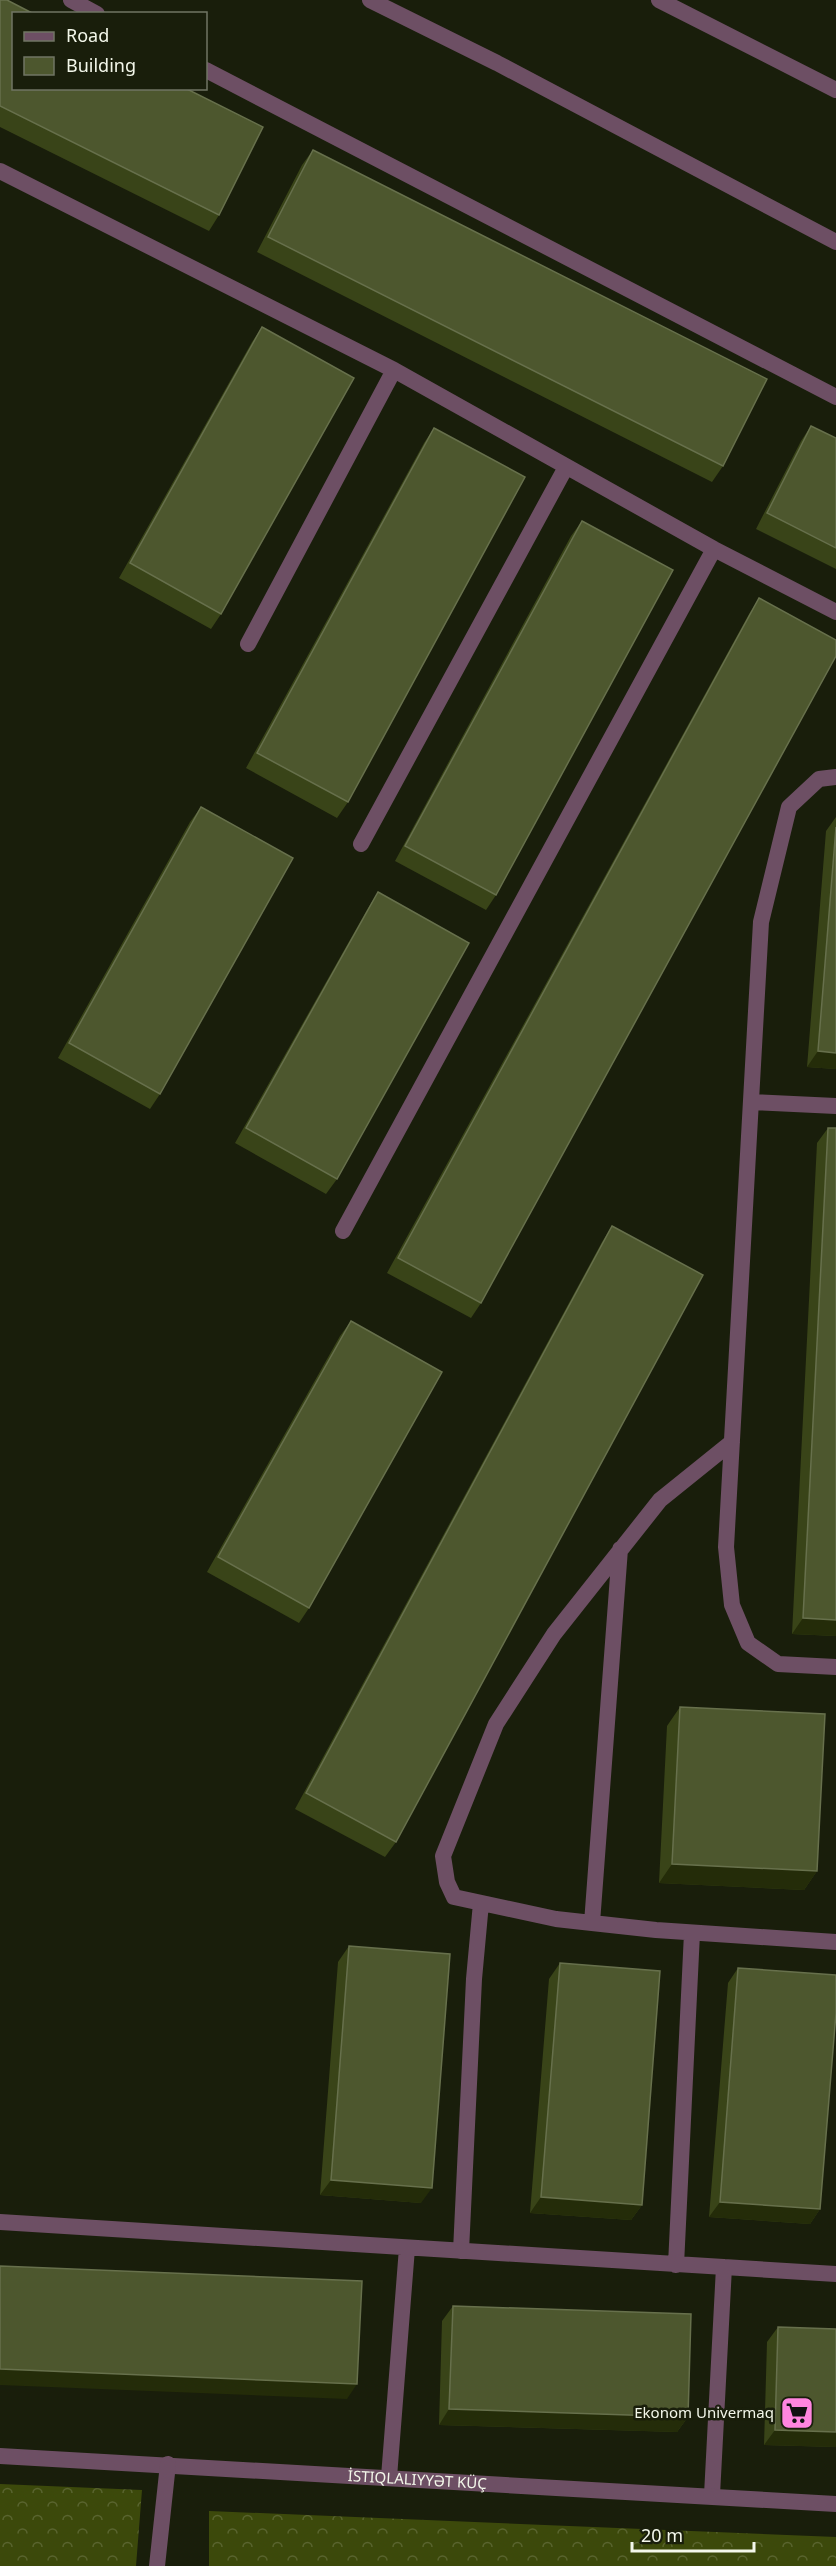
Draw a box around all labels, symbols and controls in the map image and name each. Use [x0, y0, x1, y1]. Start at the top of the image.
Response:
legend [12, 12, 207, 90]
text: Road [66, 23, 109, 47]
text: Building [66, 53, 136, 77]
supermarket icon: Ekonom Univermaq [779, 2395, 815, 2431]
place label: Ekonom Univermaq [634, 2402, 774, 2422]
street label: İSTIQLALIYYƏT KÜÇ [347, 2465, 488, 2493]
scale bar [632, 2515, 754, 2553]
text: 20 m [641, 2523, 683, 2547]

